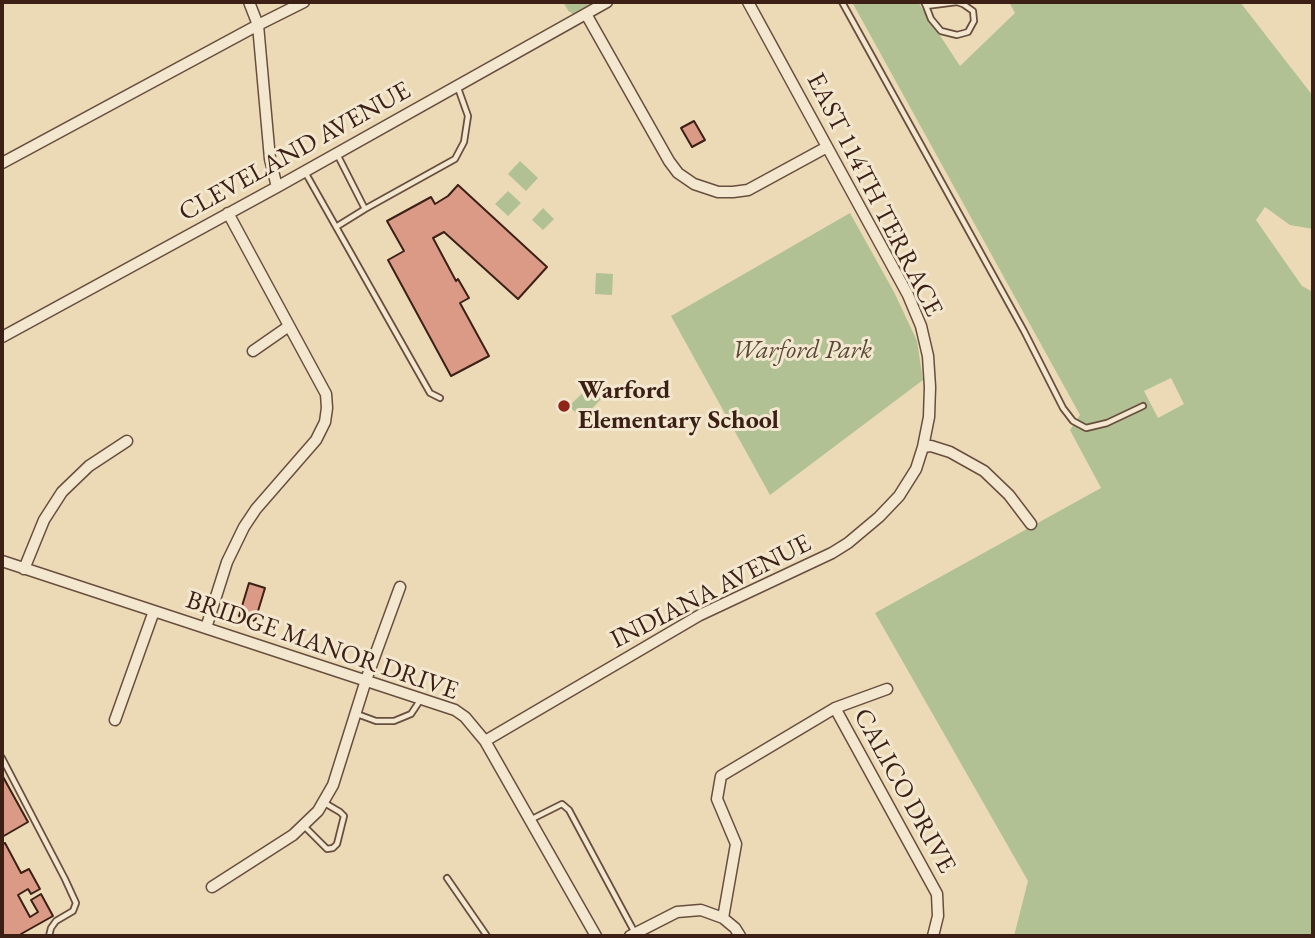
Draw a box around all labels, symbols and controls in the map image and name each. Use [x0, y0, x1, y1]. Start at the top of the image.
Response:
street label: EAST 114TH TERRACE [799, 68, 949, 322]
street label: CLEVELAND AVENUE [174, 75, 416, 229]
park label: Warford Park [732, 335, 872, 367]
place label: Warford Elementary School [578, 375, 779, 436]
marker: Warford Elementary School [556, 398, 572, 414]
street label: INDIANA AVENUE [606, 528, 816, 656]
street label: BRIDGE MANOR DRIVE [182, 585, 462, 707]
street label: CALICO DRIVE [846, 703, 962, 879]

